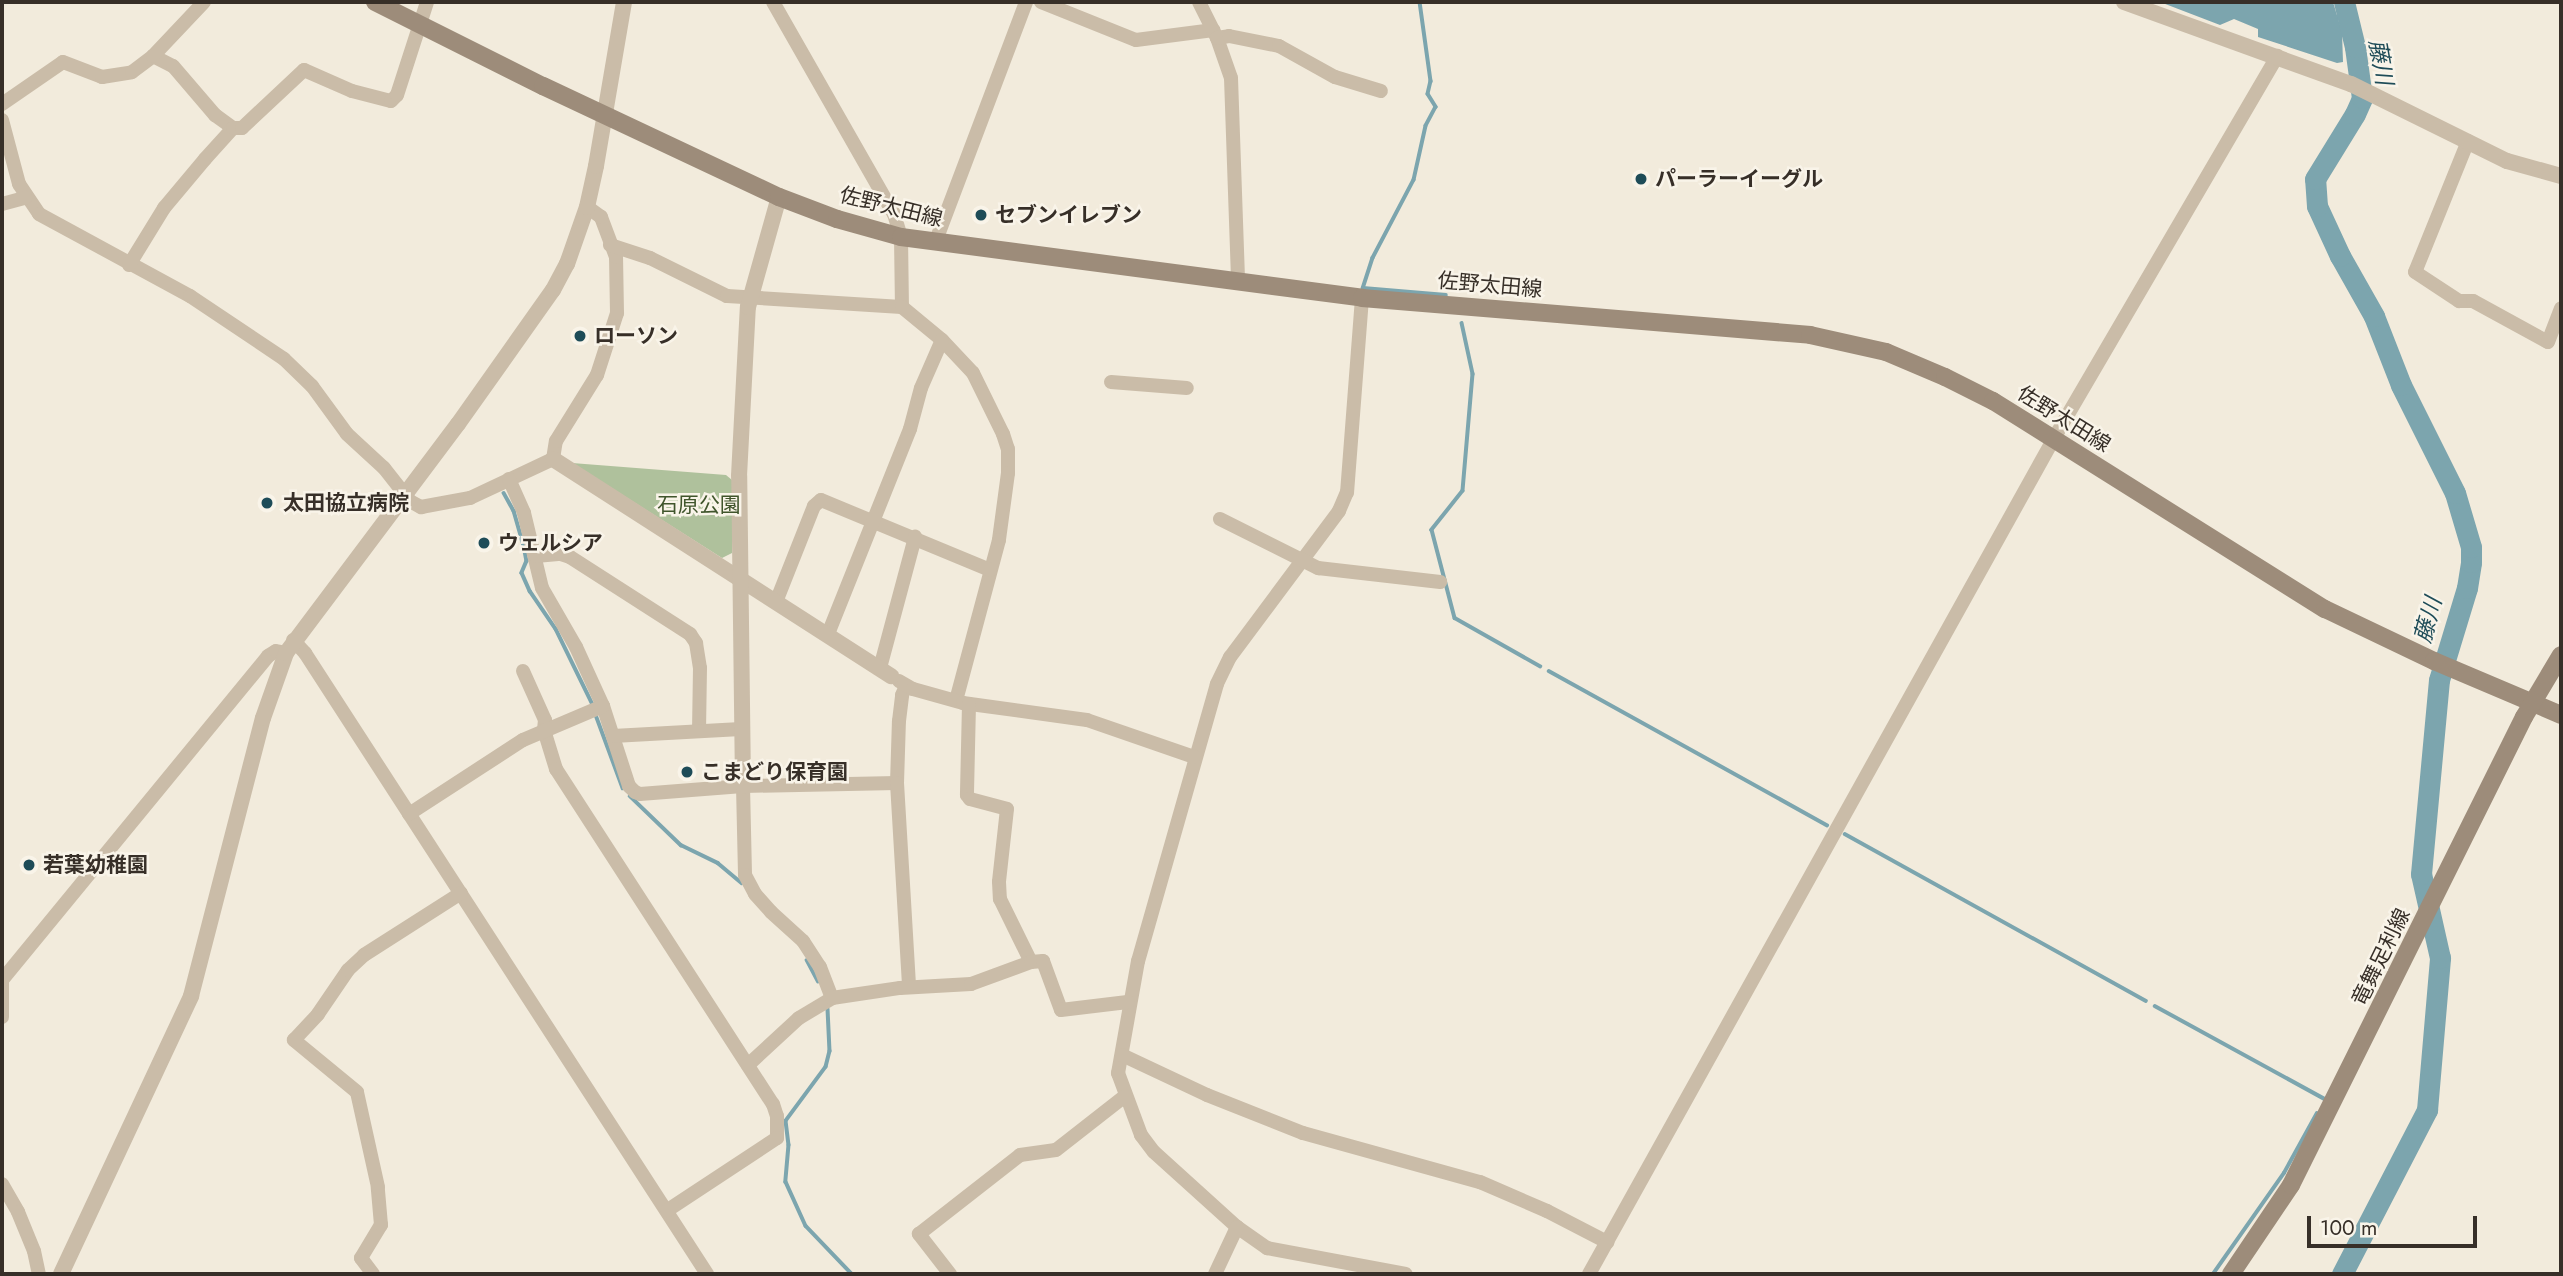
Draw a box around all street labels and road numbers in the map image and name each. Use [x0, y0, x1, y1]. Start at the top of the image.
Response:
street label: 佐野太田線 [837, 182, 945, 232]
street label: 佐野太田線 [1437, 268, 1543, 302]
street label: 佐野太田線 [2013, 380, 2115, 458]
street label: 竜舞足利線 [2347, 904, 2415, 1010]

